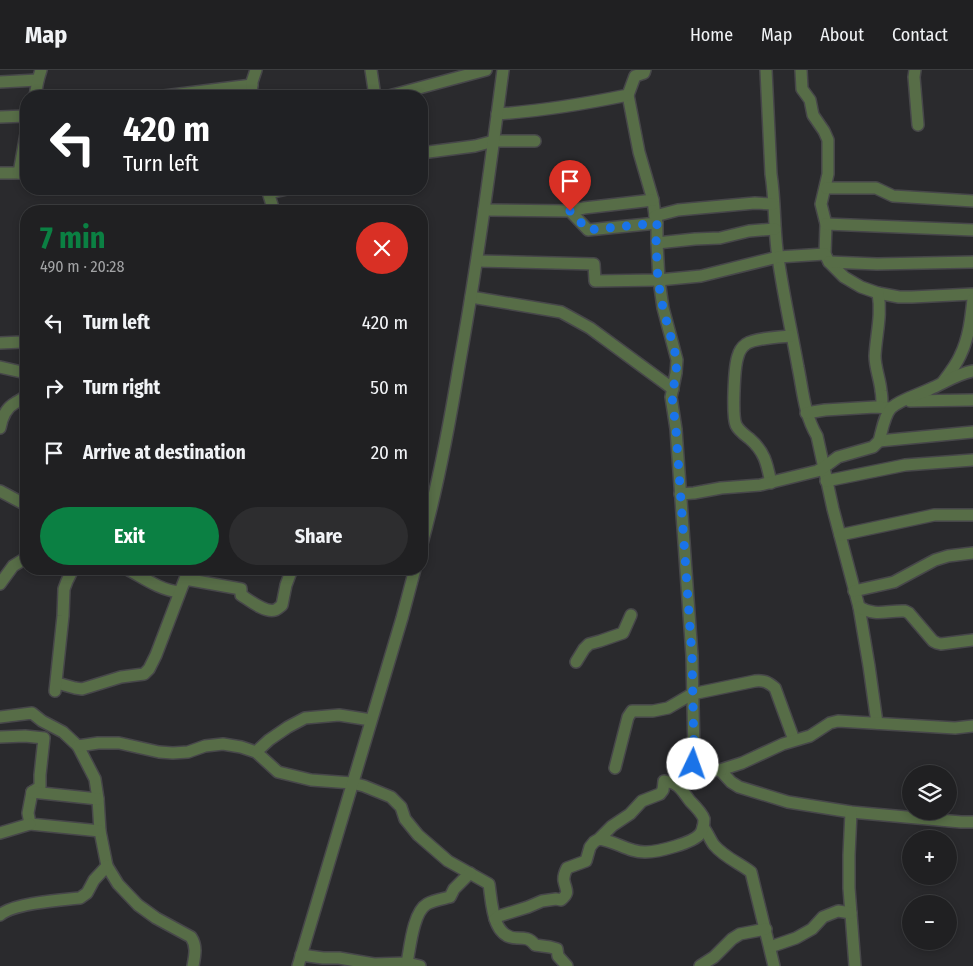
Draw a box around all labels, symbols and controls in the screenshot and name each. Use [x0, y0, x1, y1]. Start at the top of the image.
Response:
text: Map [25, 21, 67, 49]
text: Home [690, 24, 733, 46]
text: Map [761, 24, 792, 46]
text: About [820, 24, 864, 46]
text: Contact [892, 24, 948, 46]
text: 420 m [123, 108, 210, 150]
icon: left [40, 110, 105, 175]
text: Turn left [123, 150, 199, 177]
pin [549, 160, 591, 211]
icon: arrive [556, 167, 584, 195]
text: 7 min [40, 220, 105, 256]
button: close [356, 222, 408, 274]
text: 490 m · 20:28 [40, 257, 124, 276]
icon: left [40, 309, 68, 337]
text: Turn left [83, 311, 150, 334]
text: 420 m [362, 311, 408, 334]
icon: right [40, 374, 68, 402]
text: Turn right [83, 376, 160, 399]
text: 50 m [370, 376, 408, 399]
icon: arrive [40, 439, 68, 467]
text: Arrive at destination [83, 441, 246, 464]
text: 20 m [371, 441, 408, 464]
button: Exit [40, 507, 219, 565]
button: Share [229, 507, 408, 565]
position arrow [666, 737, 718, 789]
map controls [902, 765, 957, 950]
button: layers [902, 765, 957, 820]
button: + [902, 830, 957, 885]
button: − [902, 895, 957, 950]

